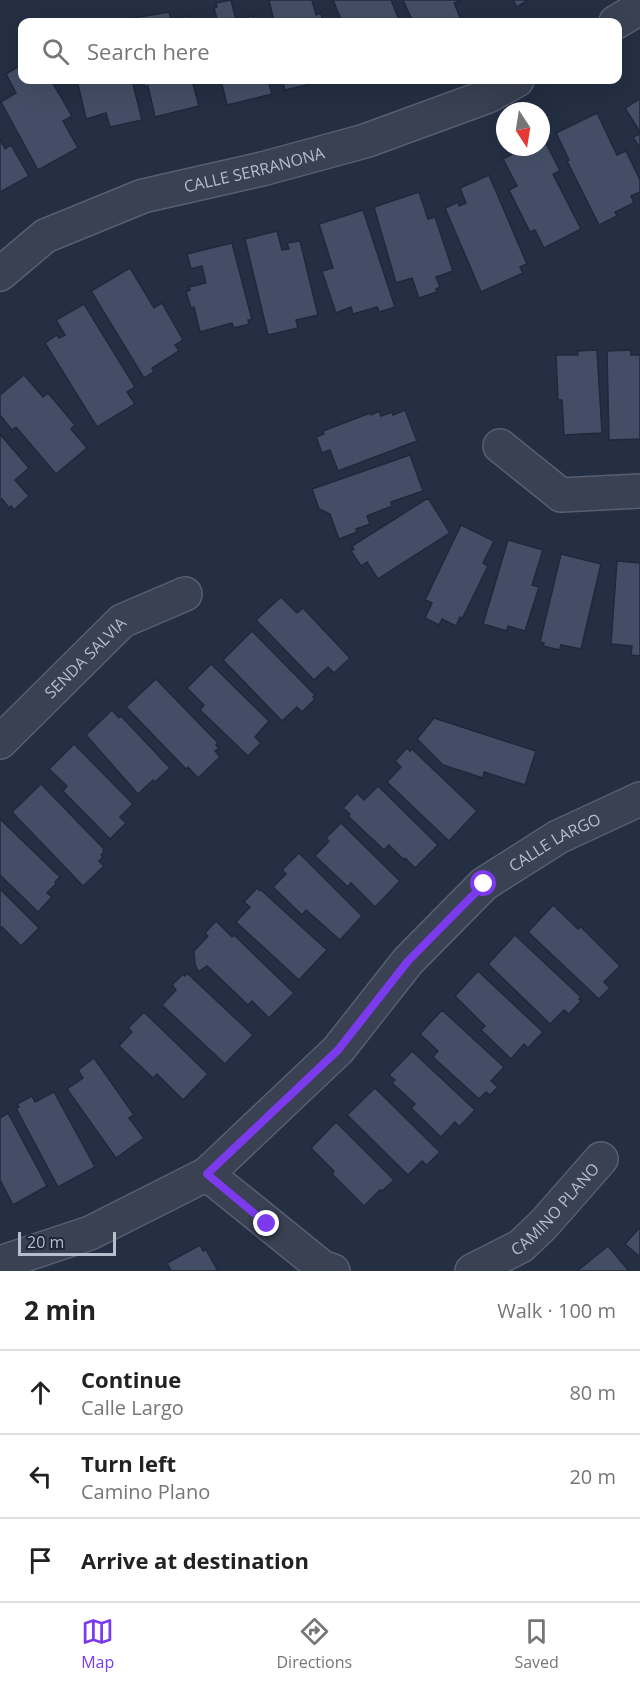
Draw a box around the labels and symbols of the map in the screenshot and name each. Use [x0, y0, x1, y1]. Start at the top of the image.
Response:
north arrow [496, 102, 550, 156]
street label: CALLE SERRANONA [182, 141, 328, 197]
street label: SENDA SALVIA [39, 611, 132, 703]
street label: CALLE LARGO [504, 808, 604, 877]
route start [470, 870, 496, 896]
street label: CAMINO PLANO [507, 1158, 604, 1260]
route end [253, 1210, 279, 1236]
scale bar [18, 1229, 116, 1256]

